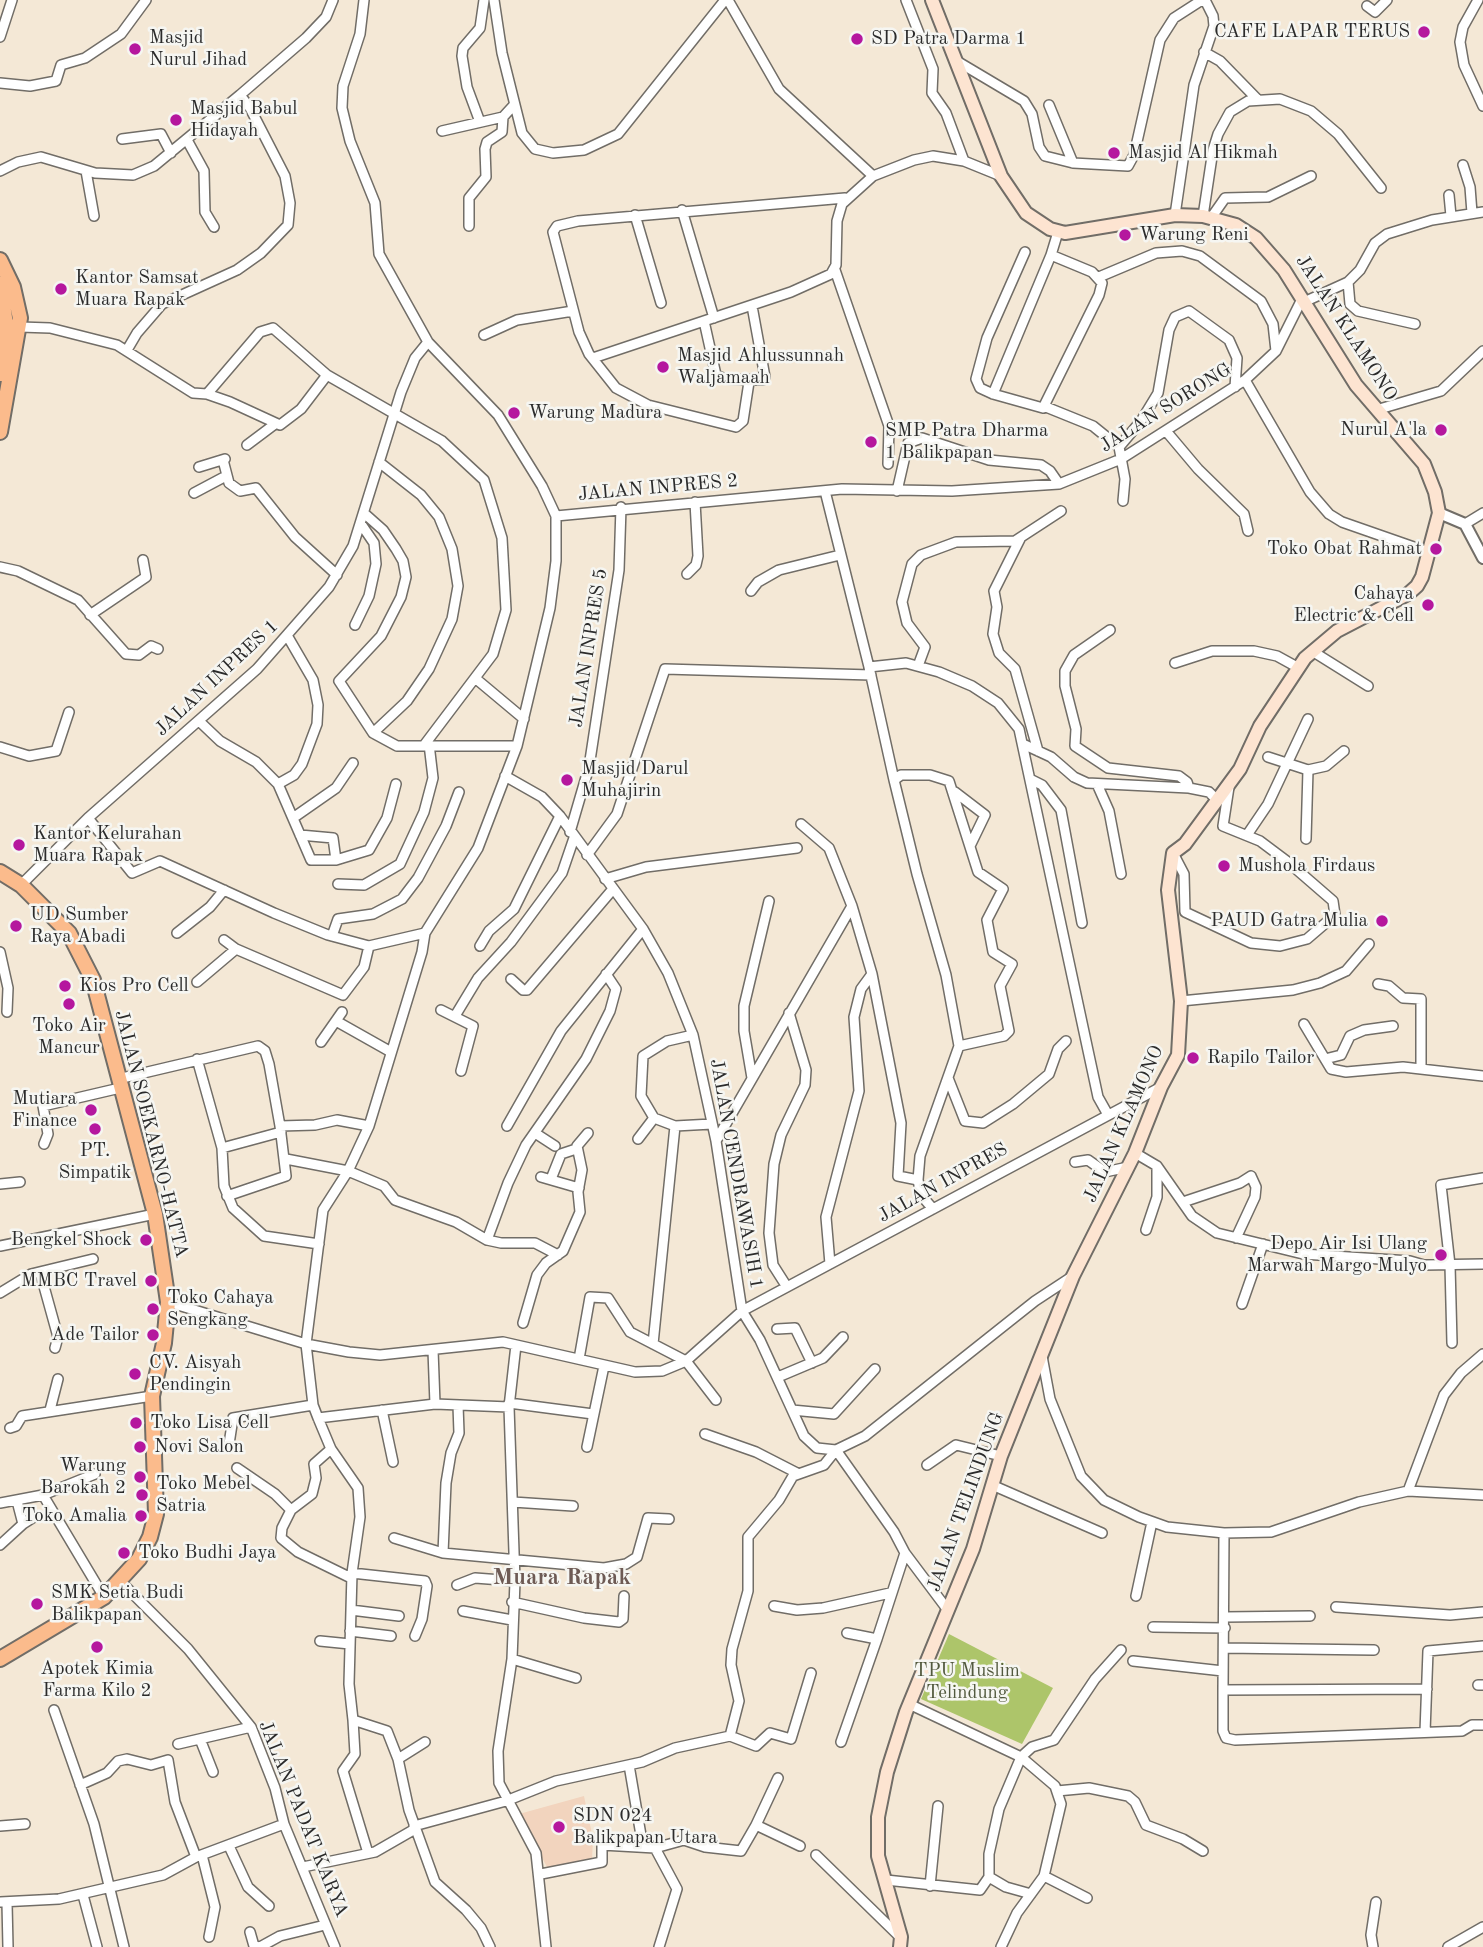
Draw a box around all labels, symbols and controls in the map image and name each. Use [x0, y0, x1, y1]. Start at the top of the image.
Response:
place label: CAFE LAPAR TERUS [1214, 21, 1410, 43]
marker: CAFE LAPAR TERUS [1416, 24, 1432, 40]
place label: Masjid Nurul Jihad [149, 27, 247, 71]
place label: SD Patra Darma 1 [871, 28, 1026, 50]
marker: SD Patra Darma 1 [849, 31, 865, 47]
marker: Masjid Nurul Jihad [127, 41, 143, 57]
place label: Masjid Babul Hidayah [190, 98, 298, 142]
marker: Masjid Babul Hidayah [168, 112, 184, 128]
place label: Masjid Al Hikmah [1128, 142, 1278, 164]
marker: Masjid Al Hikmah [1106, 145, 1122, 161]
place label: Warung Reni [1139, 224, 1249, 246]
marker: Warung Reni [1117, 227, 1133, 243]
street label: JALAN KLAMONO [1290, 251, 1402, 405]
place label: Kantor Samsat Muara Rapak [75, 267, 199, 311]
marker: Kantor Samsat Muara Rapak [53, 281, 69, 297]
place label: Masjid Ahlussunnah Waljamaah [677, 345, 844, 389]
street label: JALAN SORONG [1096, 358, 1236, 458]
marker: Masjid Ahlussunnah Waljamaah [655, 359, 671, 375]
place label: Warung Madura [528, 402, 662, 424]
marker: Warung Madura [506, 405, 522, 421]
place label: Nurul A'la [1340, 419, 1427, 441]
place label: SMP Patra Dharma 1 Balikpapan [885, 420, 1048, 464]
marker: Nurul A'la [1433, 422, 1449, 438]
marker: SMP Patra Dharma 1 Balikpapan [863, 434, 879, 450]
street label: JALAN INPRES 2 [577, 470, 739, 506]
place label: Toko Obat Rahmat [1267, 538, 1422, 560]
marker: Toko Obat Rahmat [1428, 541, 1444, 557]
street label: JALAN INPRES 5 [565, 567, 613, 729]
place label: Cahaya Electric & Cell [1294, 583, 1414, 627]
marker: Cahaya Electric & Cell [1420, 597, 1436, 613]
street label: JALAN INPRES 1 [150, 615, 284, 741]
place label: Masjid Darul Muhajirin [581, 758, 688, 802]
marker: Masjid Darul Muhajirin [559, 772, 575, 788]
place label: Kantor Kelurahan Muara Rapak [33, 823, 182, 867]
marker: Kantor Kelurahan Muara Rapak [11, 837, 27, 853]
place label: Mushola Firdaus [1238, 855, 1375, 877]
marker: Mushola Firdaus [1216, 858, 1232, 874]
place label: UD Sumber Raya Abadi [30, 904, 128, 948]
place label: PAUD Gatra Mulia [1211, 910, 1368, 932]
marker: PAUD Gatra Mulia [1374, 913, 1390, 929]
marker: UD Sumber Raya Abadi [8, 918, 24, 934]
place label: Kios Pro Cell [79, 975, 189, 997]
marker: Kios Pro Cell [57, 978, 73, 994]
marker: Toko Air Mancur [61, 996, 77, 1012]
street label: JALAN SOEKARNO-HATTA [109, 1008, 193, 1260]
place label: Toko Air Mancur [32, 1015, 106, 1059]
street label: JALAN KLAMONO [1079, 1042, 1169, 1206]
place label: Rapilo Tailor [1207, 1047, 1314, 1069]
marker: Rapilo Tailor [1185, 1050, 1201, 1066]
street label: JALAN CENDRAWASIH 1 [704, 1057, 768, 1291]
place label: Mutiara Finance [12, 1088, 77, 1132]
marker: Mutiara Finance [83, 1102, 99, 1118]
marker: PT. Simpatik [87, 1121, 103, 1137]
street label: JALAN INPRES [874, 1138, 1012, 1228]
place label: PT. Simpatik [59, 1140, 131, 1184]
place label: Bengkel Shock [11, 1229, 132, 1251]
marker: Bengkel Shock [138, 1232, 154, 1248]
place label: Depo Air Isi Ulang Marwah Margo Mulyo [1247, 1233, 1427, 1277]
marker: Depo Air Isi Ulang Marwah Margo Mulyo [1433, 1247, 1449, 1263]
place label: MMBC Travel [21, 1270, 137, 1292]
marker: MMBC Travel [143, 1273, 159, 1289]
place label: Toko Cahaya Sengkang [167, 1287, 274, 1331]
marker: Toko Cahaya Sengkang [145, 1301, 161, 1317]
place label: Ade Tailor [51, 1324, 139, 1346]
marker: Ade Tailor [145, 1327, 161, 1343]
place label: CV. Aisyah Pendingin [149, 1352, 241, 1396]
marker: CV. Aisyah Pendingin [127, 1366, 143, 1382]
street label: JALAN TELINDUNG [923, 1409, 1009, 1595]
place label: Toko Lisa Cell [150, 1412, 269, 1434]
marker: Toko Lisa Cell [128, 1415, 144, 1431]
place label: Novi Salon [154, 1436, 244, 1458]
marker: Novi Salon [132, 1439, 148, 1455]
place label: Warung Barokah 2 [40, 1455, 126, 1499]
marker: Warung Barokah 2 [132, 1469, 148, 1485]
place label: Toko Mebel Satria [156, 1473, 251, 1517]
marker: Toko Mebel Satria [134, 1487, 150, 1503]
place label: Toko Amalia [22, 1505, 127, 1527]
marker: Toko Amalia [133, 1508, 149, 1524]
place label: Toko Budhi Jaya [138, 1542, 276, 1564]
marker: Toko Budhi Jaya [116, 1545, 132, 1561]
district label: Muara Rapak [493, 1564, 631, 1592]
place label: SMK Setia Budi Balikpapan [51, 1582, 184, 1626]
marker: SMK Setia Budi Balikpapan [29, 1596, 45, 1612]
marker: Apotek Kimia Farma Kilo 2 [89, 1639, 105, 1655]
place label: Apotek Kimia Farma Kilo 2 [40, 1658, 154, 1702]
park label: TPU Muslim Telindung [914, 1660, 1020, 1704]
street label: JALAN PADAT KARYA [253, 1717, 353, 1921]
place label: SDN 024 Balikpapan Utara [573, 1805, 718, 1849]
marker: SDN 024 Balikpapan Utara [551, 1819, 567, 1835]

